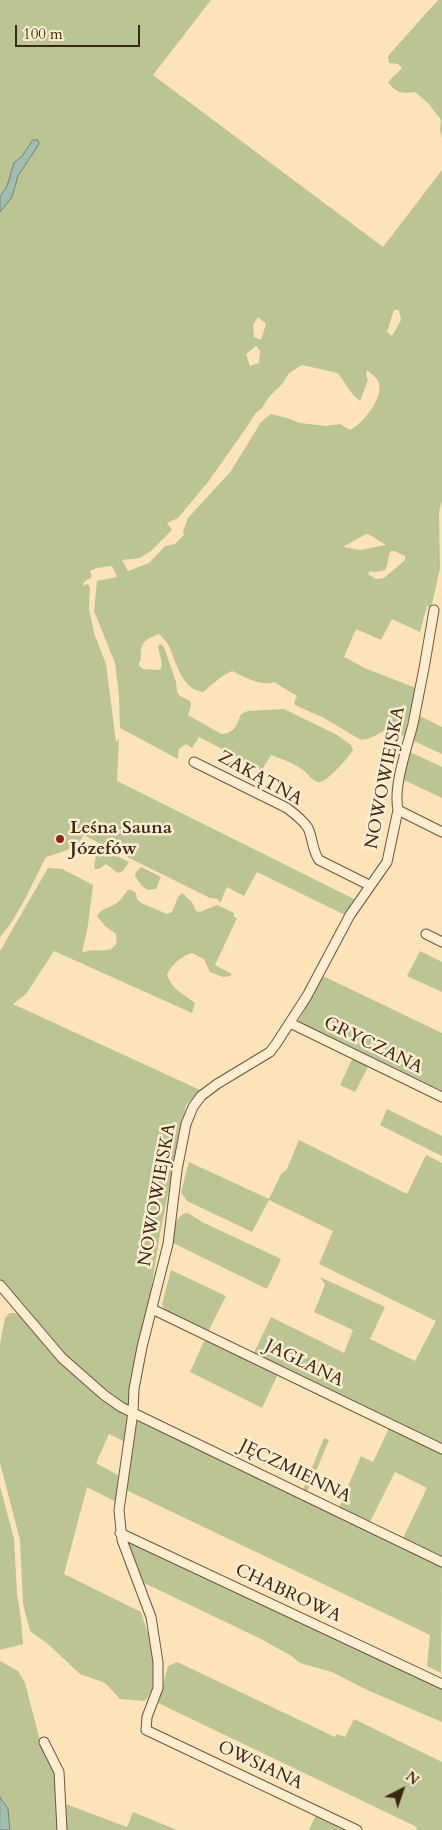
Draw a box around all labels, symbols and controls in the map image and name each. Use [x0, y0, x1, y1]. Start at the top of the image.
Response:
scale bar [18, 15, 142, 47]
text: 100 m [23, 24, 63, 44]
street label: NOWOWIEJSKA [362, 705, 410, 851]
street label: ZAKĄTNA [214, 747, 306, 811]
place label: Leśna Sauna Józefów [70, 818, 172, 861]
marker: Leśna Sauna Józefów [54, 833, 66, 845]
street label: GRYCZANA [320, 1013, 426, 1079]
street label: NOWOWIEJSKA [135, 1122, 181, 1268]
street label: JAGLANA [261, 1336, 347, 1392]
street label: JĘCZMIENNA [236, 1436, 354, 1508]
street label: CHABROWA [232, 1560, 344, 1628]
street label: OWSIANA [214, 1737, 306, 1795]
north arrow [377, 1765, 427, 1815]
text: N [401, 1767, 423, 1789]

